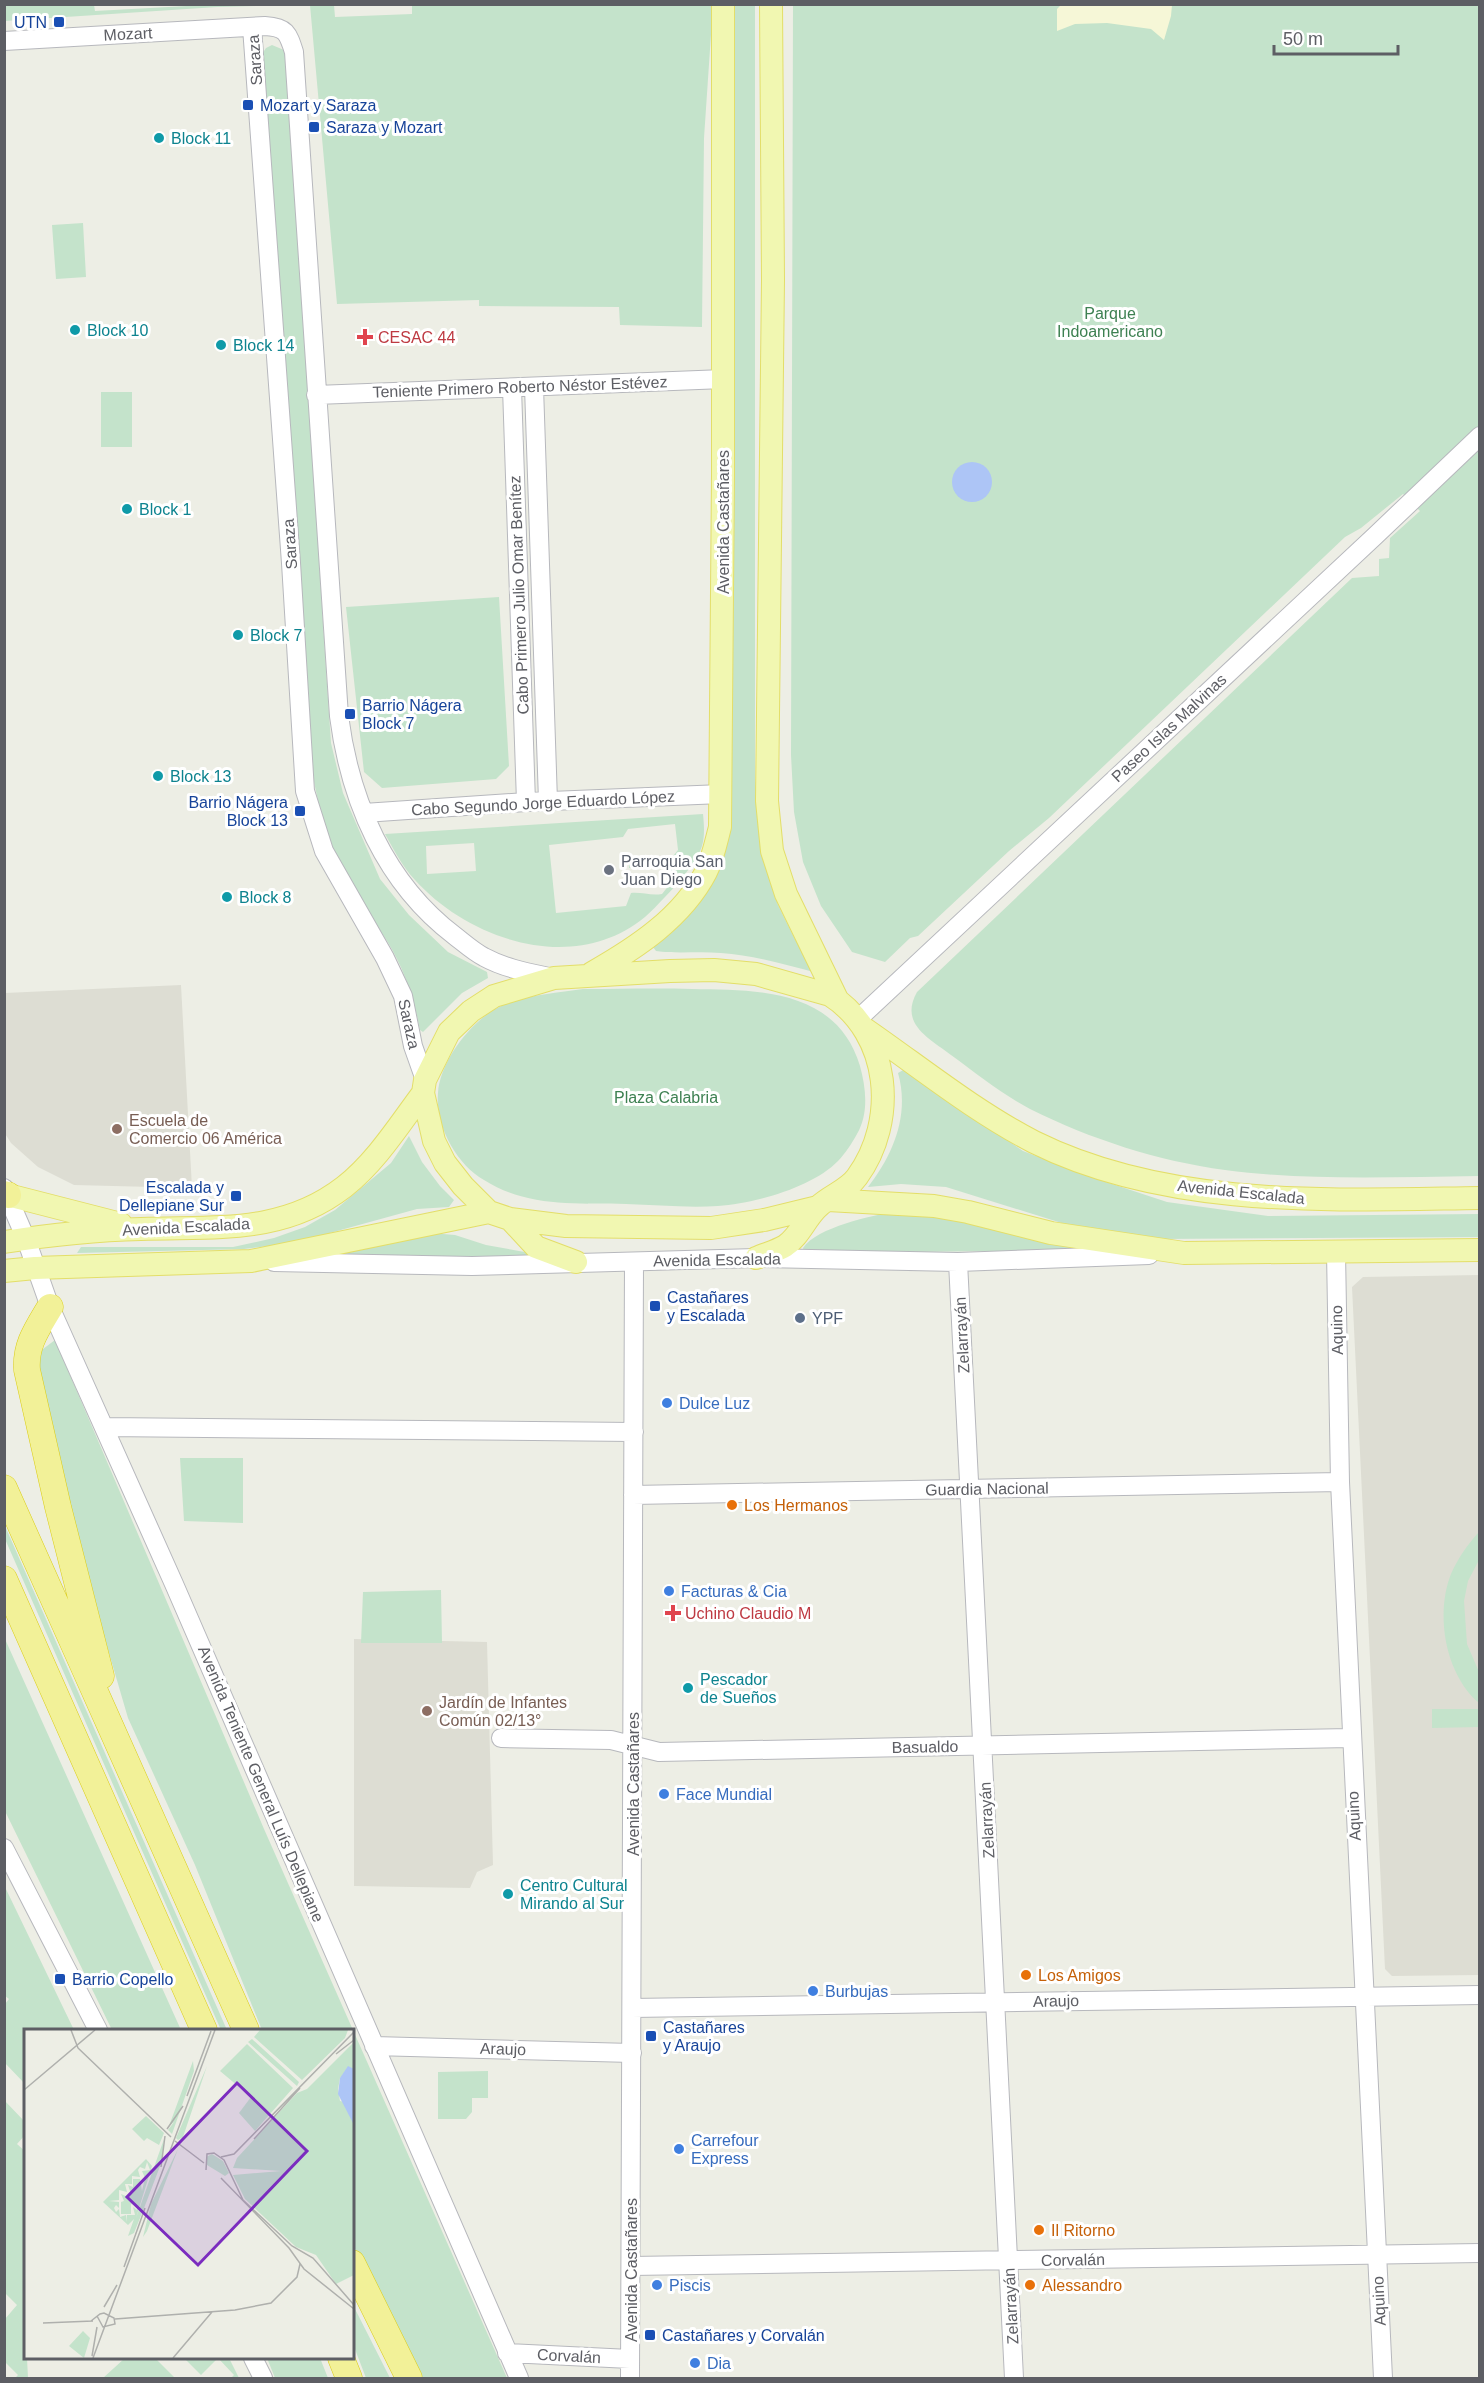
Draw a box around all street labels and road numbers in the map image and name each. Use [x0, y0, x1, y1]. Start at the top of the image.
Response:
street label: Mozart [103, 24, 153, 44]
street label: Saraza [245, 34, 265, 86]
street label: Teniente Primero Roberto Néstor Estévez [372, 373, 668, 401]
street label: Avenida Castañares [715, 450, 732, 594]
street label: Cabo Primero Julio Omar Benítez [506, 475, 532, 715]
street label: Saraza [280, 518, 300, 570]
street label: Paseo Islas Malvinas [1108, 671, 1230, 785]
street label: Cabo Segundo Jorge Eduardo López [411, 788, 675, 818]
street label: Saraza [395, 997, 423, 1051]
street label: Avenida Escalada [1177, 1177, 1306, 1207]
street label: Avenida Escalada [122, 1215, 250, 1239]
street label: Avenida Escalada [653, 1250, 781, 1270]
street label: Zelarrayán [952, 1296, 972, 1374]
street label: Aquino [1328, 1305, 1346, 1355]
street label: Guardia Nacional [925, 1479, 1049, 1499]
street label: Avenida Teniente General Luís Dellepiane [195, 1643, 327, 1925]
street label: Avenida Castañares [625, 1712, 642, 1856]
street label: Basualdo [891, 1738, 959, 1756]
street label: Zelarrayán [977, 1781, 997, 1859]
street label: Aquino [1344, 1791, 1364, 1841]
street label: Araujo [1033, 1992, 1079, 2010]
street label: Araujo [480, 2040, 527, 2058]
street label: Avenida Castañares [623, 2198, 640, 2342]
street label: Corvalán [1041, 2251, 1105, 2269]
street label: Zelarrayán [1001, 2267, 1021, 2345]
street label: Aquino [1369, 2276, 1389, 2326]
street label: Corvalán [537, 2346, 601, 2366]

